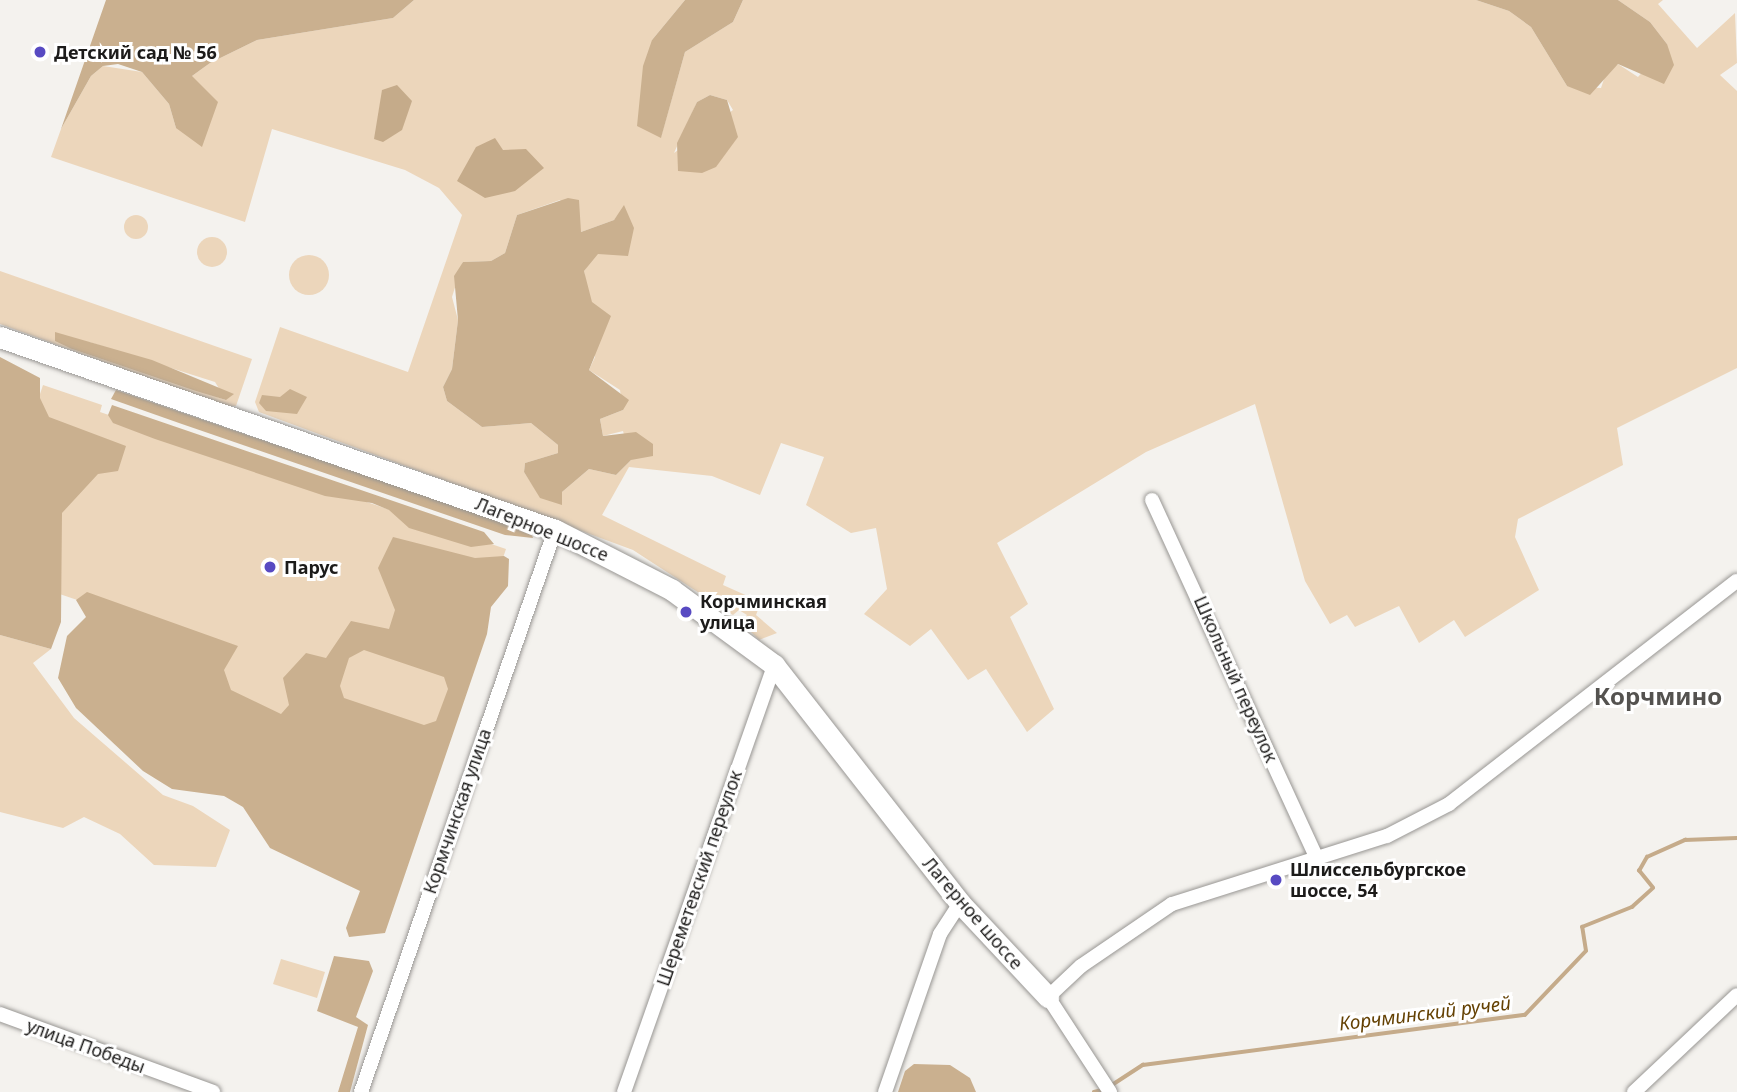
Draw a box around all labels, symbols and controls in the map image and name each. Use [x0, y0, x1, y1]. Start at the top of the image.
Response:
place label: Детский сад № 56 [54, 41, 217, 63]
marker: Детский сад № 56 [32, 44, 48, 60]
street label: Лагерное шоссе [472, 492, 612, 566]
place label: Парус [284, 556, 339, 578]
marker: Парус [262, 559, 278, 575]
place label: Корчминская улица [700, 591, 827, 634]
street label: Школьный переулок [1190, 593, 1282, 765]
marker: Корчминская улица [678, 604, 694, 620]
district label: Корчмино [1594, 682, 1722, 710]
street label: Кормчинская улица [419, 726, 495, 896]
street label: Шереметевский переулок [652, 767, 746, 989]
street label: Лагерное шоссе [918, 852, 1028, 974]
place label: Шлиссельбургское шоссе, 54 [1290, 859, 1466, 902]
marker: Шлиссельбургское шоссе, 54 [1268, 872, 1284, 888]
water label: Корчминский ручей [1338, 992, 1512, 1036]
street label: улица Победы [24, 1015, 148, 1077]

